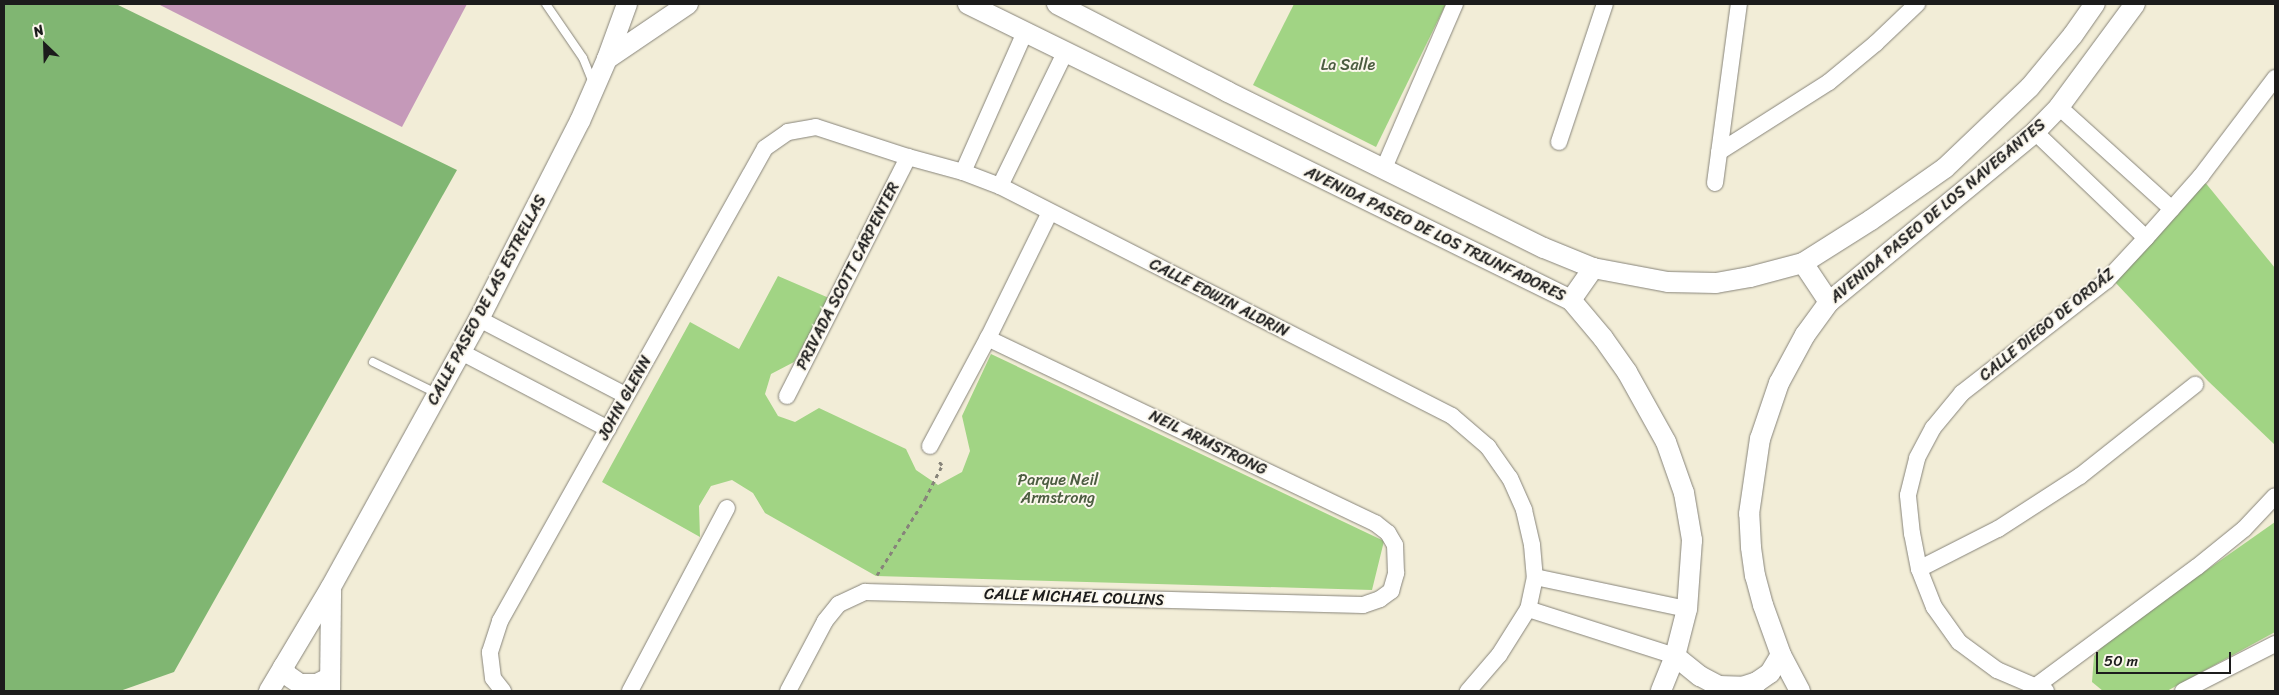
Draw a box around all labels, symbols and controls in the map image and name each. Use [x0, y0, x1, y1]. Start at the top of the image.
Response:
text: N [29, 17, 48, 44]
north arrow [20, 20, 70, 70]
park label: La Salle [1320, 55, 1376, 75]
street label: AVENIDA PASEO DE LOS NAVEGANTES [1827, 116, 2049, 306]
street label: AVENIDA PASEO DE LOS TRIUNFADORES [1301, 162, 1569, 306]
street label: PRIVADA SCOTT CARPENTER [792, 179, 904, 373]
street label: CALLE PASEO DE LAS ESTRELLAS [423, 192, 551, 408]
street label: CALLE EDWIN ALDRIN [1147, 255, 1291, 341]
street label: CALLE DIEGO DE ORDÁZ [1975, 264, 2119, 386]
street label: JOHN GLENN [594, 353, 656, 443]
street label: NEIL ARMSTRONG [1146, 406, 1270, 480]
park label: Parque Neil Armstrong [1018, 470, 1098, 508]
street label: CALLE MICHAEL COLLINS [983, 584, 1165, 610]
scale bar [2099, 642, 2234, 674]
text: 50 m [2104, 648, 2138, 674]

